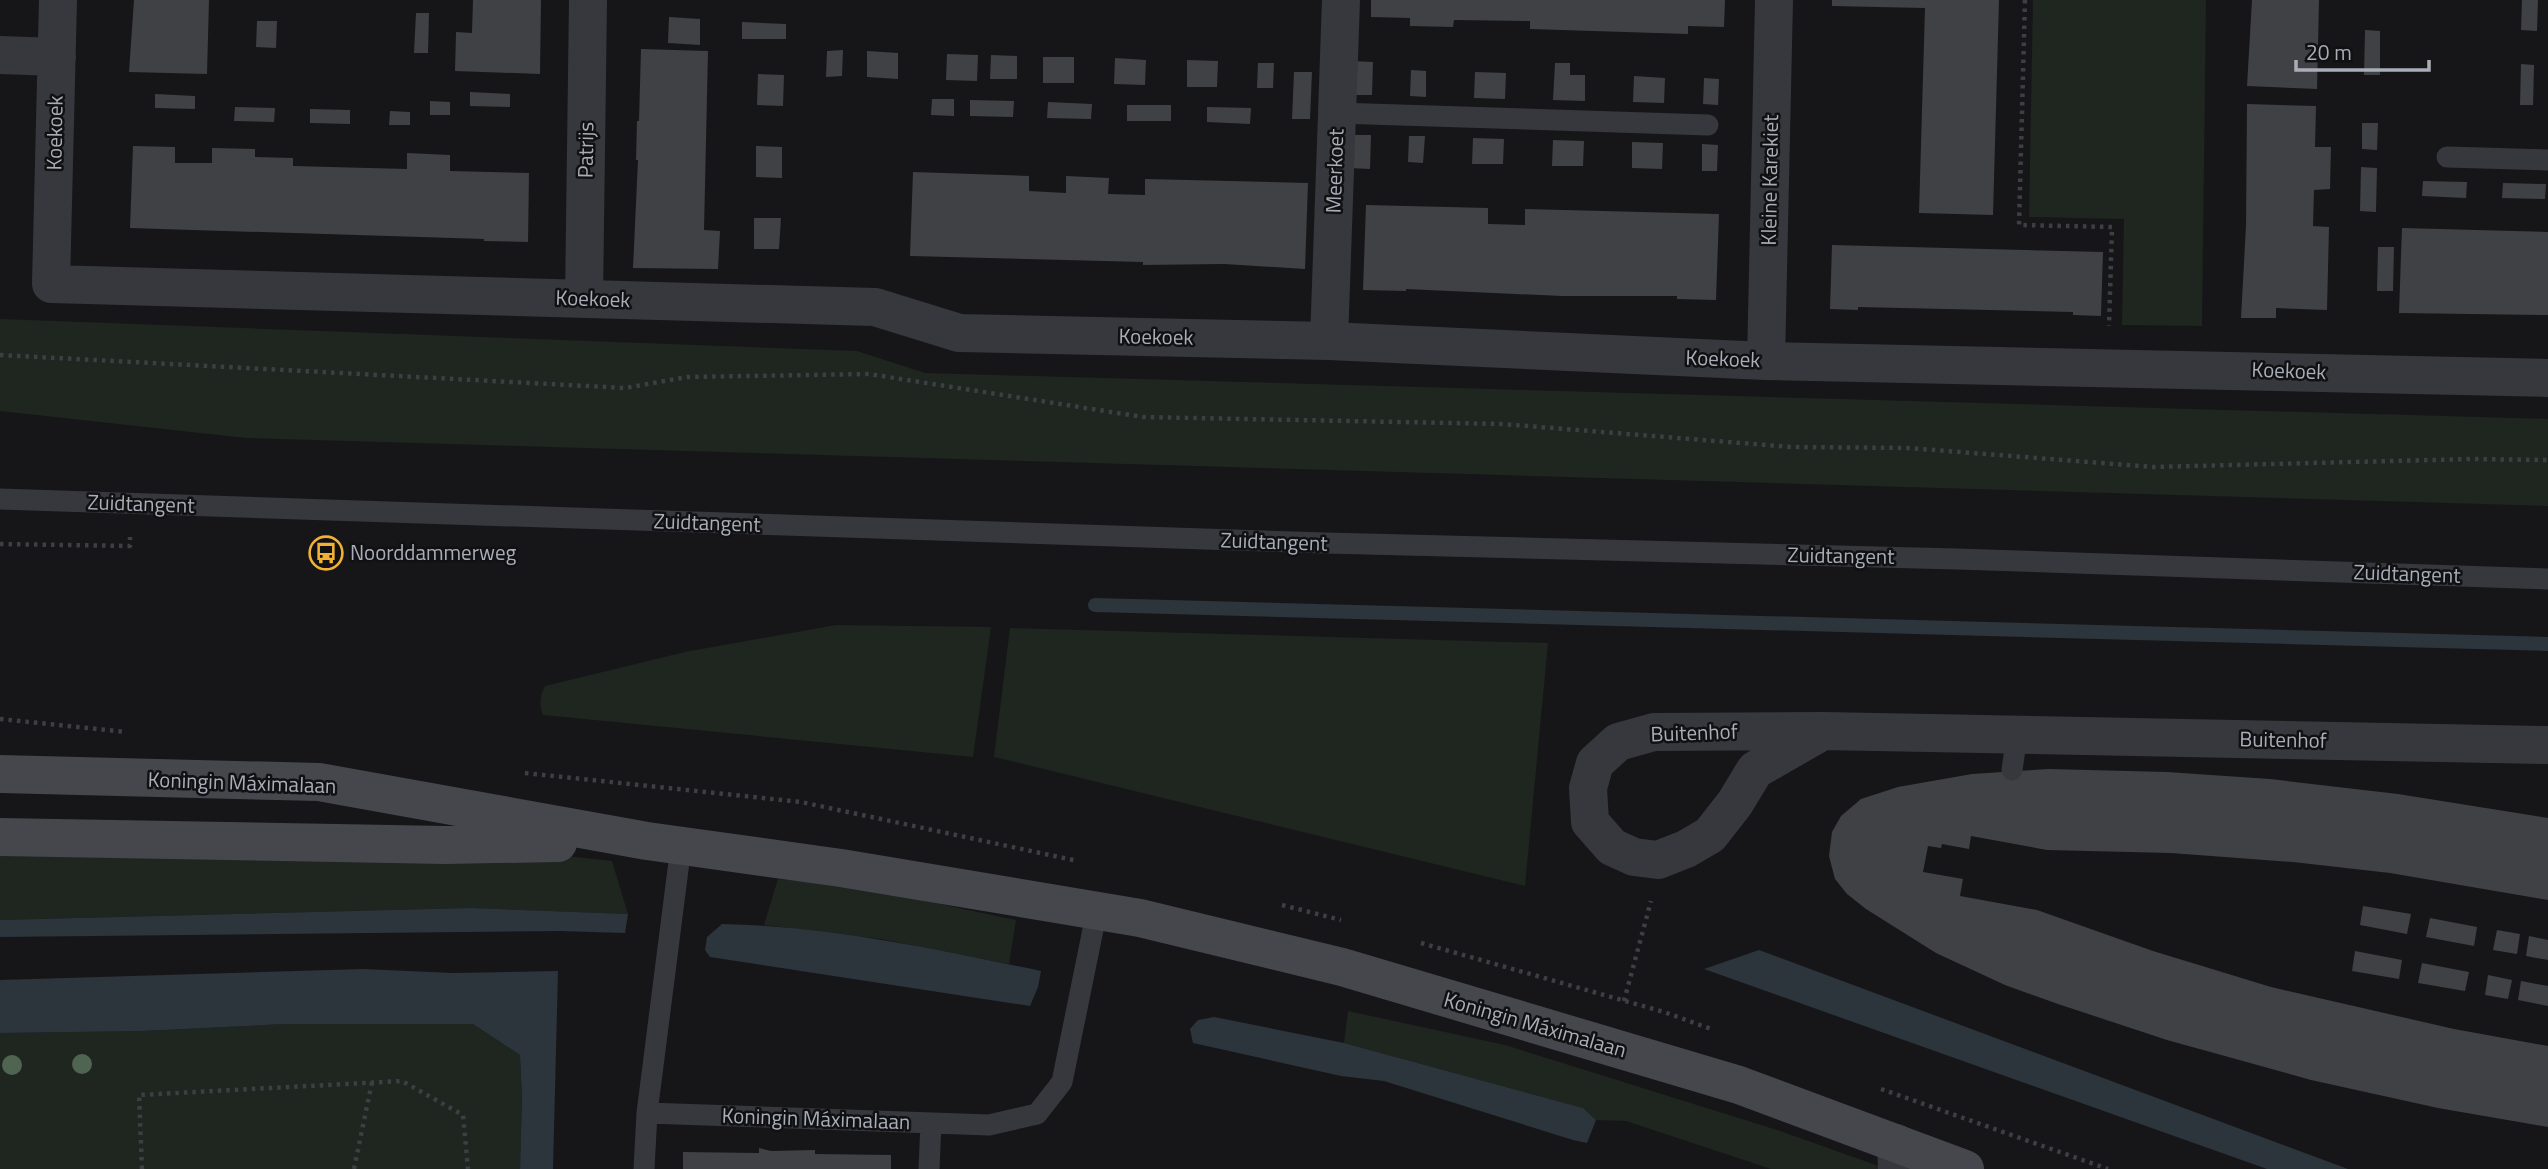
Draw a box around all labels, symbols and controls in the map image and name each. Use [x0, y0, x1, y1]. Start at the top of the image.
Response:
scale bar [2296, 28, 2429, 72]
text: 20 m [2306, 36, 2352, 68]
street label: Koekoek [37, 95, 71, 171]
street label: Kleine Karekiet [1752, 113, 1786, 246]
street label: Patrijs [569, 121, 601, 178]
street label: Meerkoet [1317, 127, 1351, 214]
street label: Koekoek [555, 281, 631, 315]
street label: Koekoek [1118, 319, 1194, 353]
street label: Koekoek [1685, 341, 1761, 375]
street label: Koekoek [2251, 353, 2327, 387]
street label: Zuidtangent [87, 485, 196, 521]
street label: Zuidtangent [653, 504, 762, 540]
street label: Zuidtangent [1220, 523, 1329, 559]
bus stop icon: Noorddammerweg [307, 534, 345, 572]
place label: Noorddammerweg [350, 536, 516, 568]
street label: Zuidtangent [1787, 538, 1895, 572]
street label: Zuidtangent [2353, 555, 2462, 591]
street label: Buitenhof [1650, 714, 1738, 750]
street label: Buitenhof [2239, 722, 2327, 756]
street label: Koningin Máximalaan [147, 763, 337, 801]
street label: Koningin Máximalaan [1440, 983, 1630, 1065]
street label: Koningin Máximalaan [721, 1099, 911, 1137]

